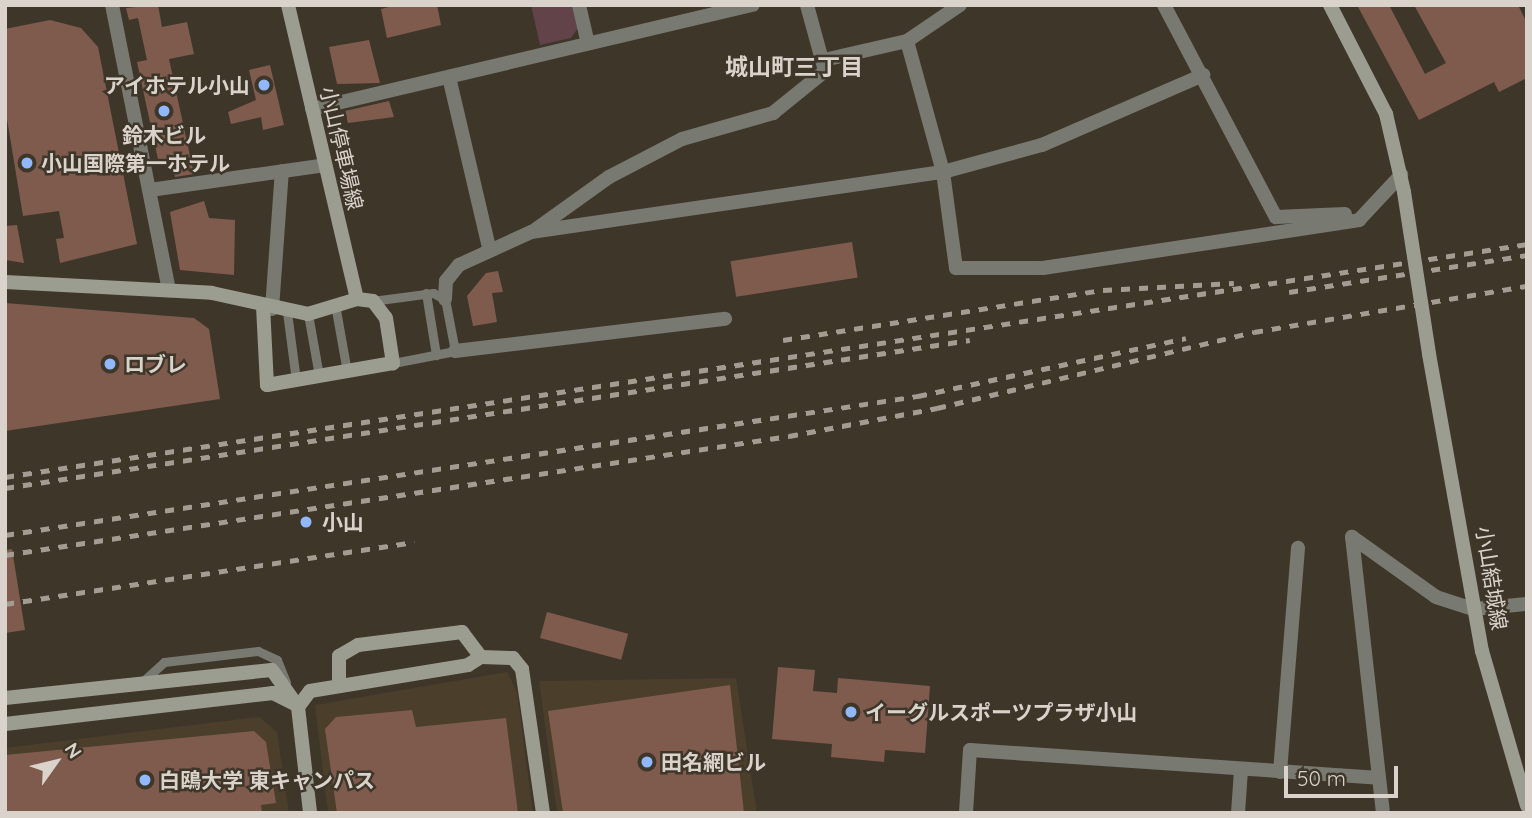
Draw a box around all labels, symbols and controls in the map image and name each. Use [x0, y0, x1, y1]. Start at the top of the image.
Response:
district label: 城山町三丁目 [725, 53, 863, 81]
place label: アイホテル小山 [103, 72, 250, 98]
marker: アイホテル小山 [256, 77, 272, 93]
street label: 小山停車場線 [316, 84, 368, 212]
marker: 鈴木ビル [156, 103, 172, 119]
place label: 鈴木ビル [122, 122, 206, 148]
place label: 小山国際第一ホテル [41, 150, 230, 176]
marker: 小山国際第一ホテル [19, 155, 35, 171]
place label: ロブレ [124, 351, 187, 377]
marker: ロブレ [102, 356, 118, 372]
place label: 小山 [322, 509, 364, 535]
marker: 小山 [296, 512, 316, 532]
street label: 小山結城線 [1471, 524, 1513, 632]
place label: イーグルスポーツプラザ小山 [865, 699, 1138, 725]
marker: イーグルスポーツプラザ小山 [843, 704, 859, 720]
north arrow [21, 727, 91, 797]
text: N [60, 738, 87, 763]
place label: 田名網ビル [661, 749, 766, 775]
scale bar [1287, 752, 1401, 796]
marker: 田名網ビル [639, 754, 655, 770]
text: 50 m [1297, 765, 1346, 791]
place label: 白鴎大学 東キャンパス [159, 767, 375, 793]
marker: 白鴎大学 東キャンパス [137, 772, 153, 788]

